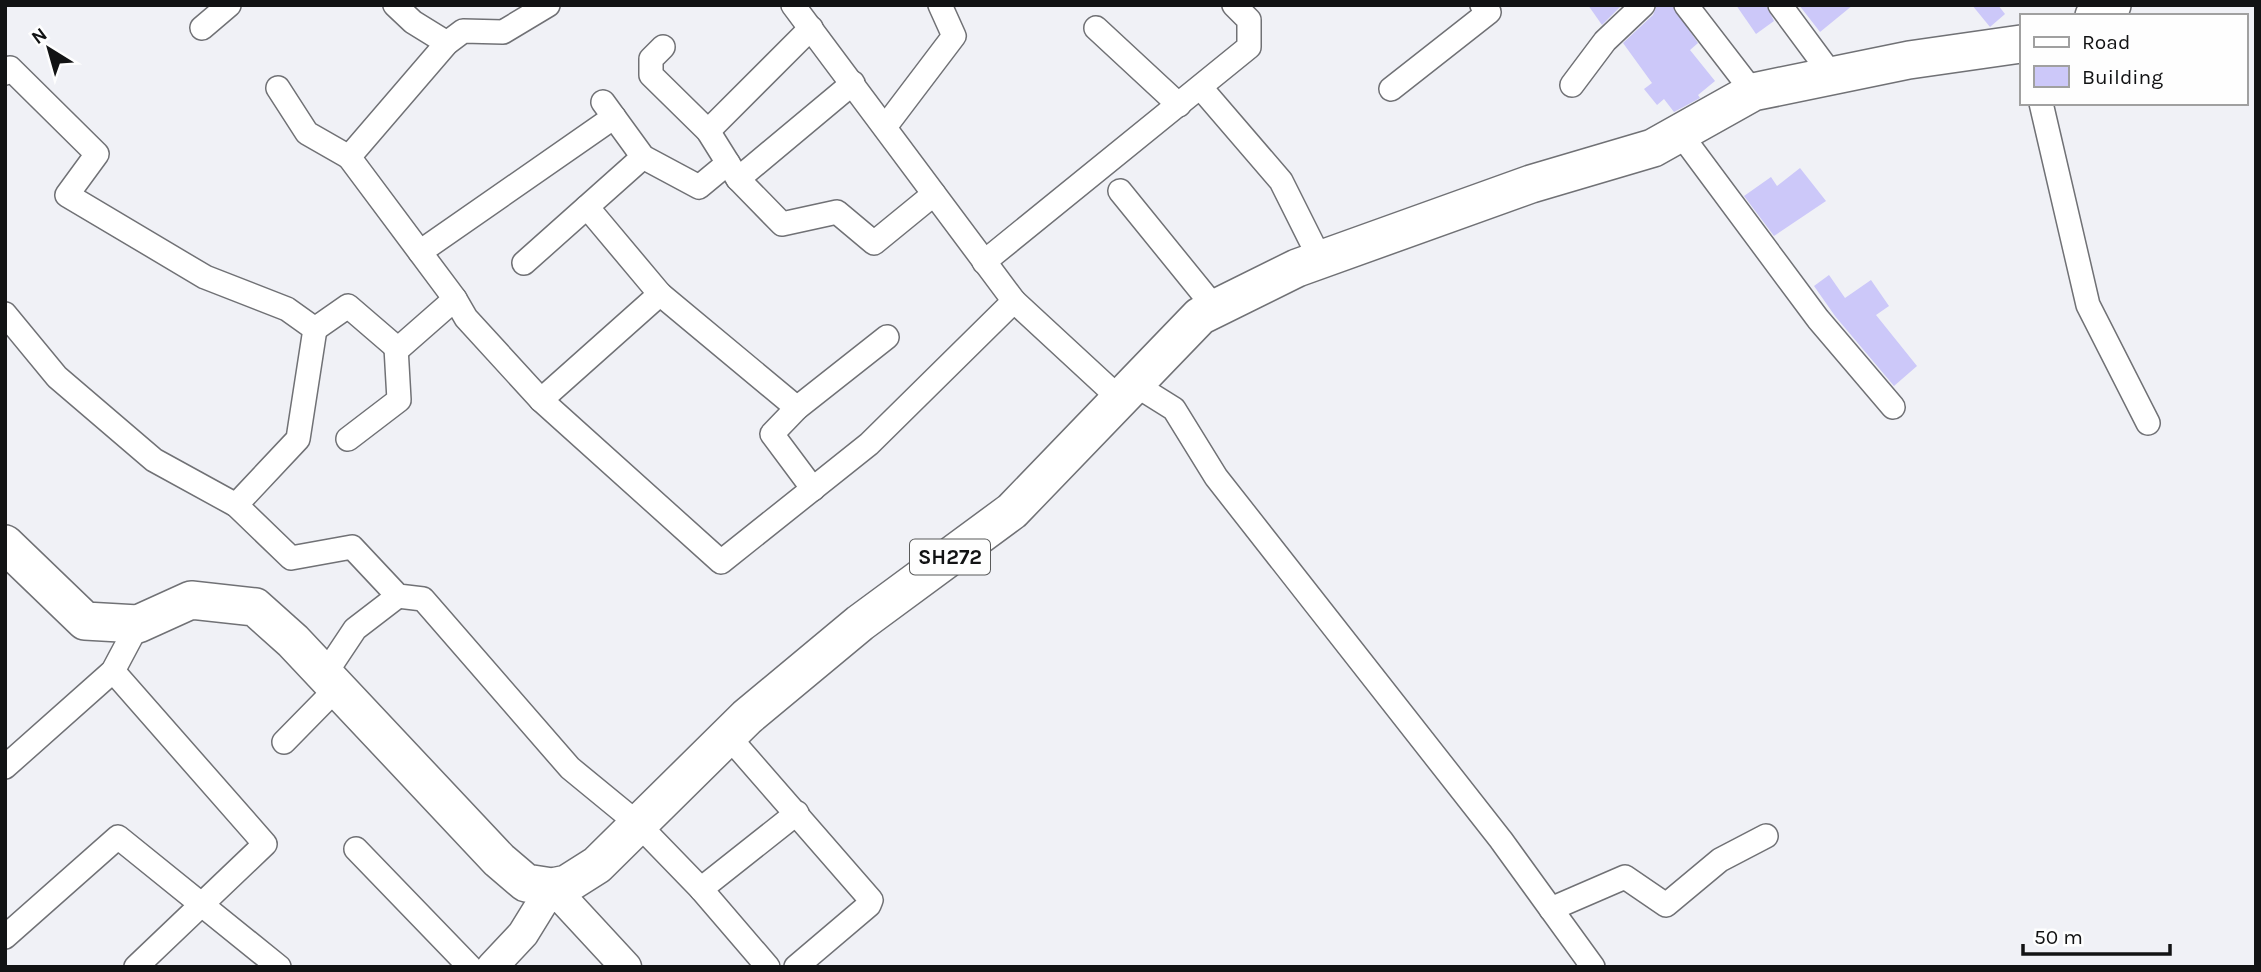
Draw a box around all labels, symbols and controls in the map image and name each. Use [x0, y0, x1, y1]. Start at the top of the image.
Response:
north arrow [14, 14, 84, 84]
legend [2020, 14, 2247, 105]
text: N [27, 23, 51, 49]
text: Road [2082, 30, 2130, 54]
text: Building [2082, 65, 2163, 89]
road number: SH272 [910, 540, 990, 574]
scale bar [2023, 912, 2170, 956]
text: 50 m [2034, 925, 2083, 949]

